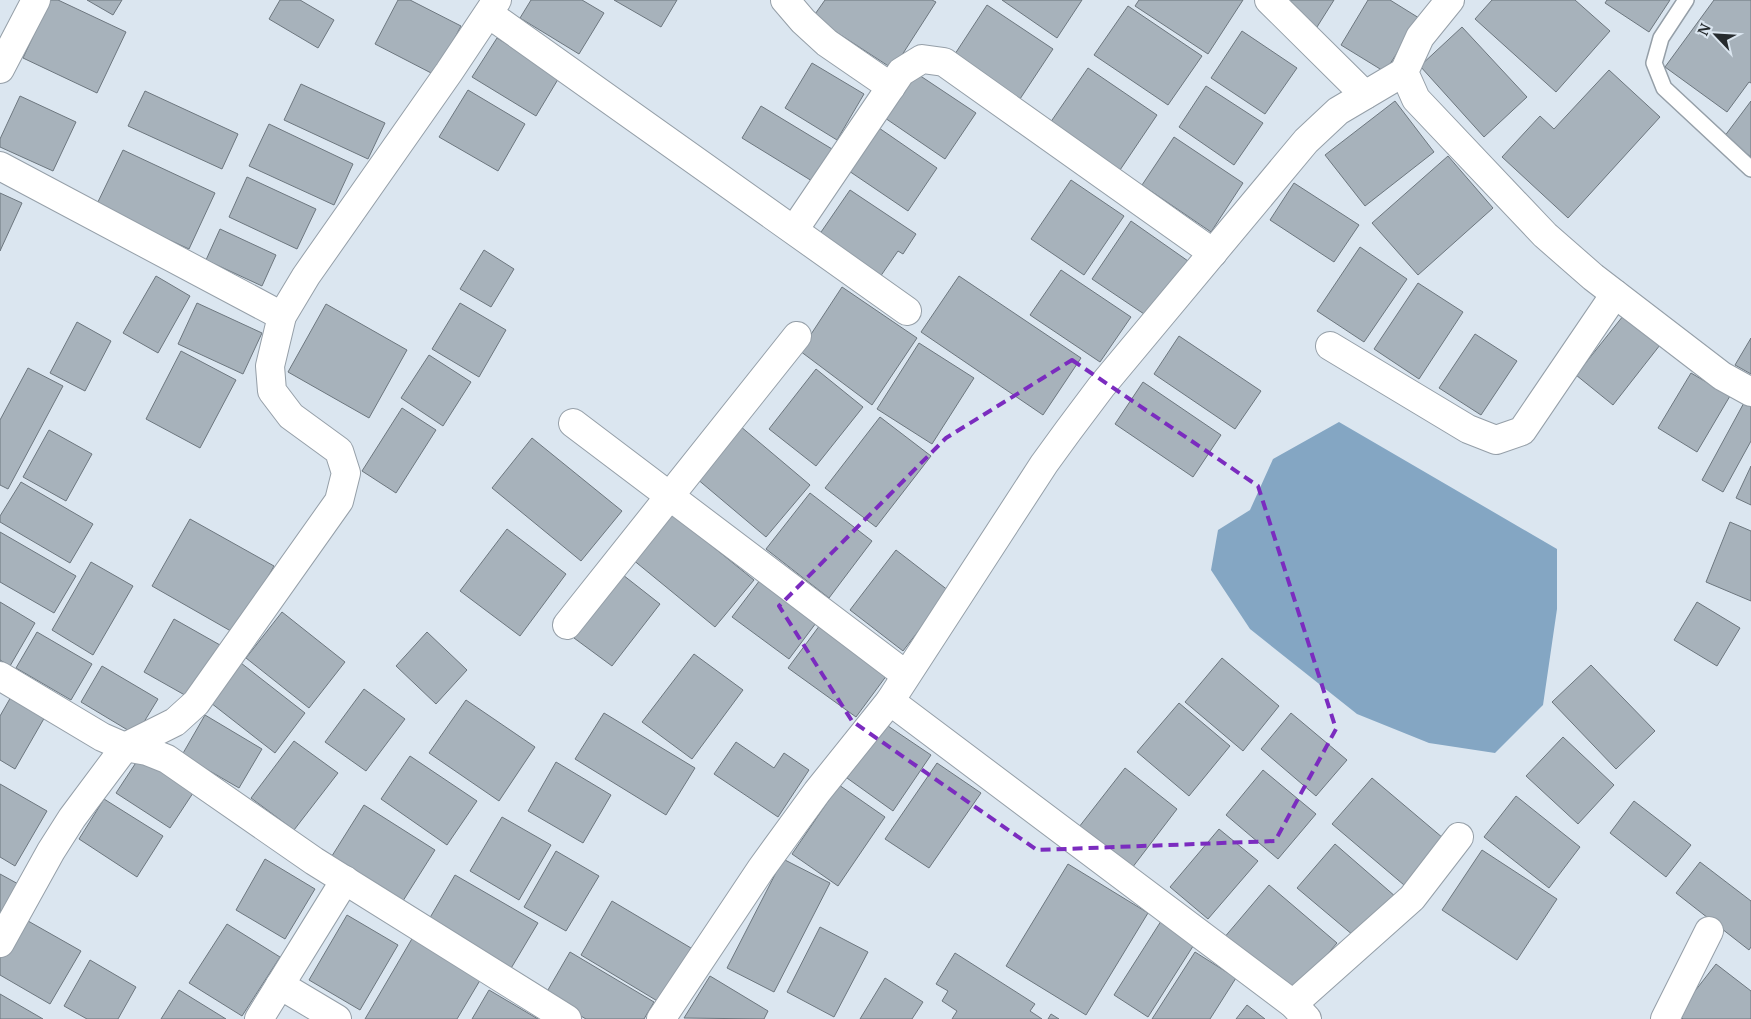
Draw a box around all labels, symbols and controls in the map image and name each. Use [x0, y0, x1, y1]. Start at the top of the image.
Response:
north arrow [1691, 10, 1741, 60]
text: N [1694, 21, 1715, 38]

